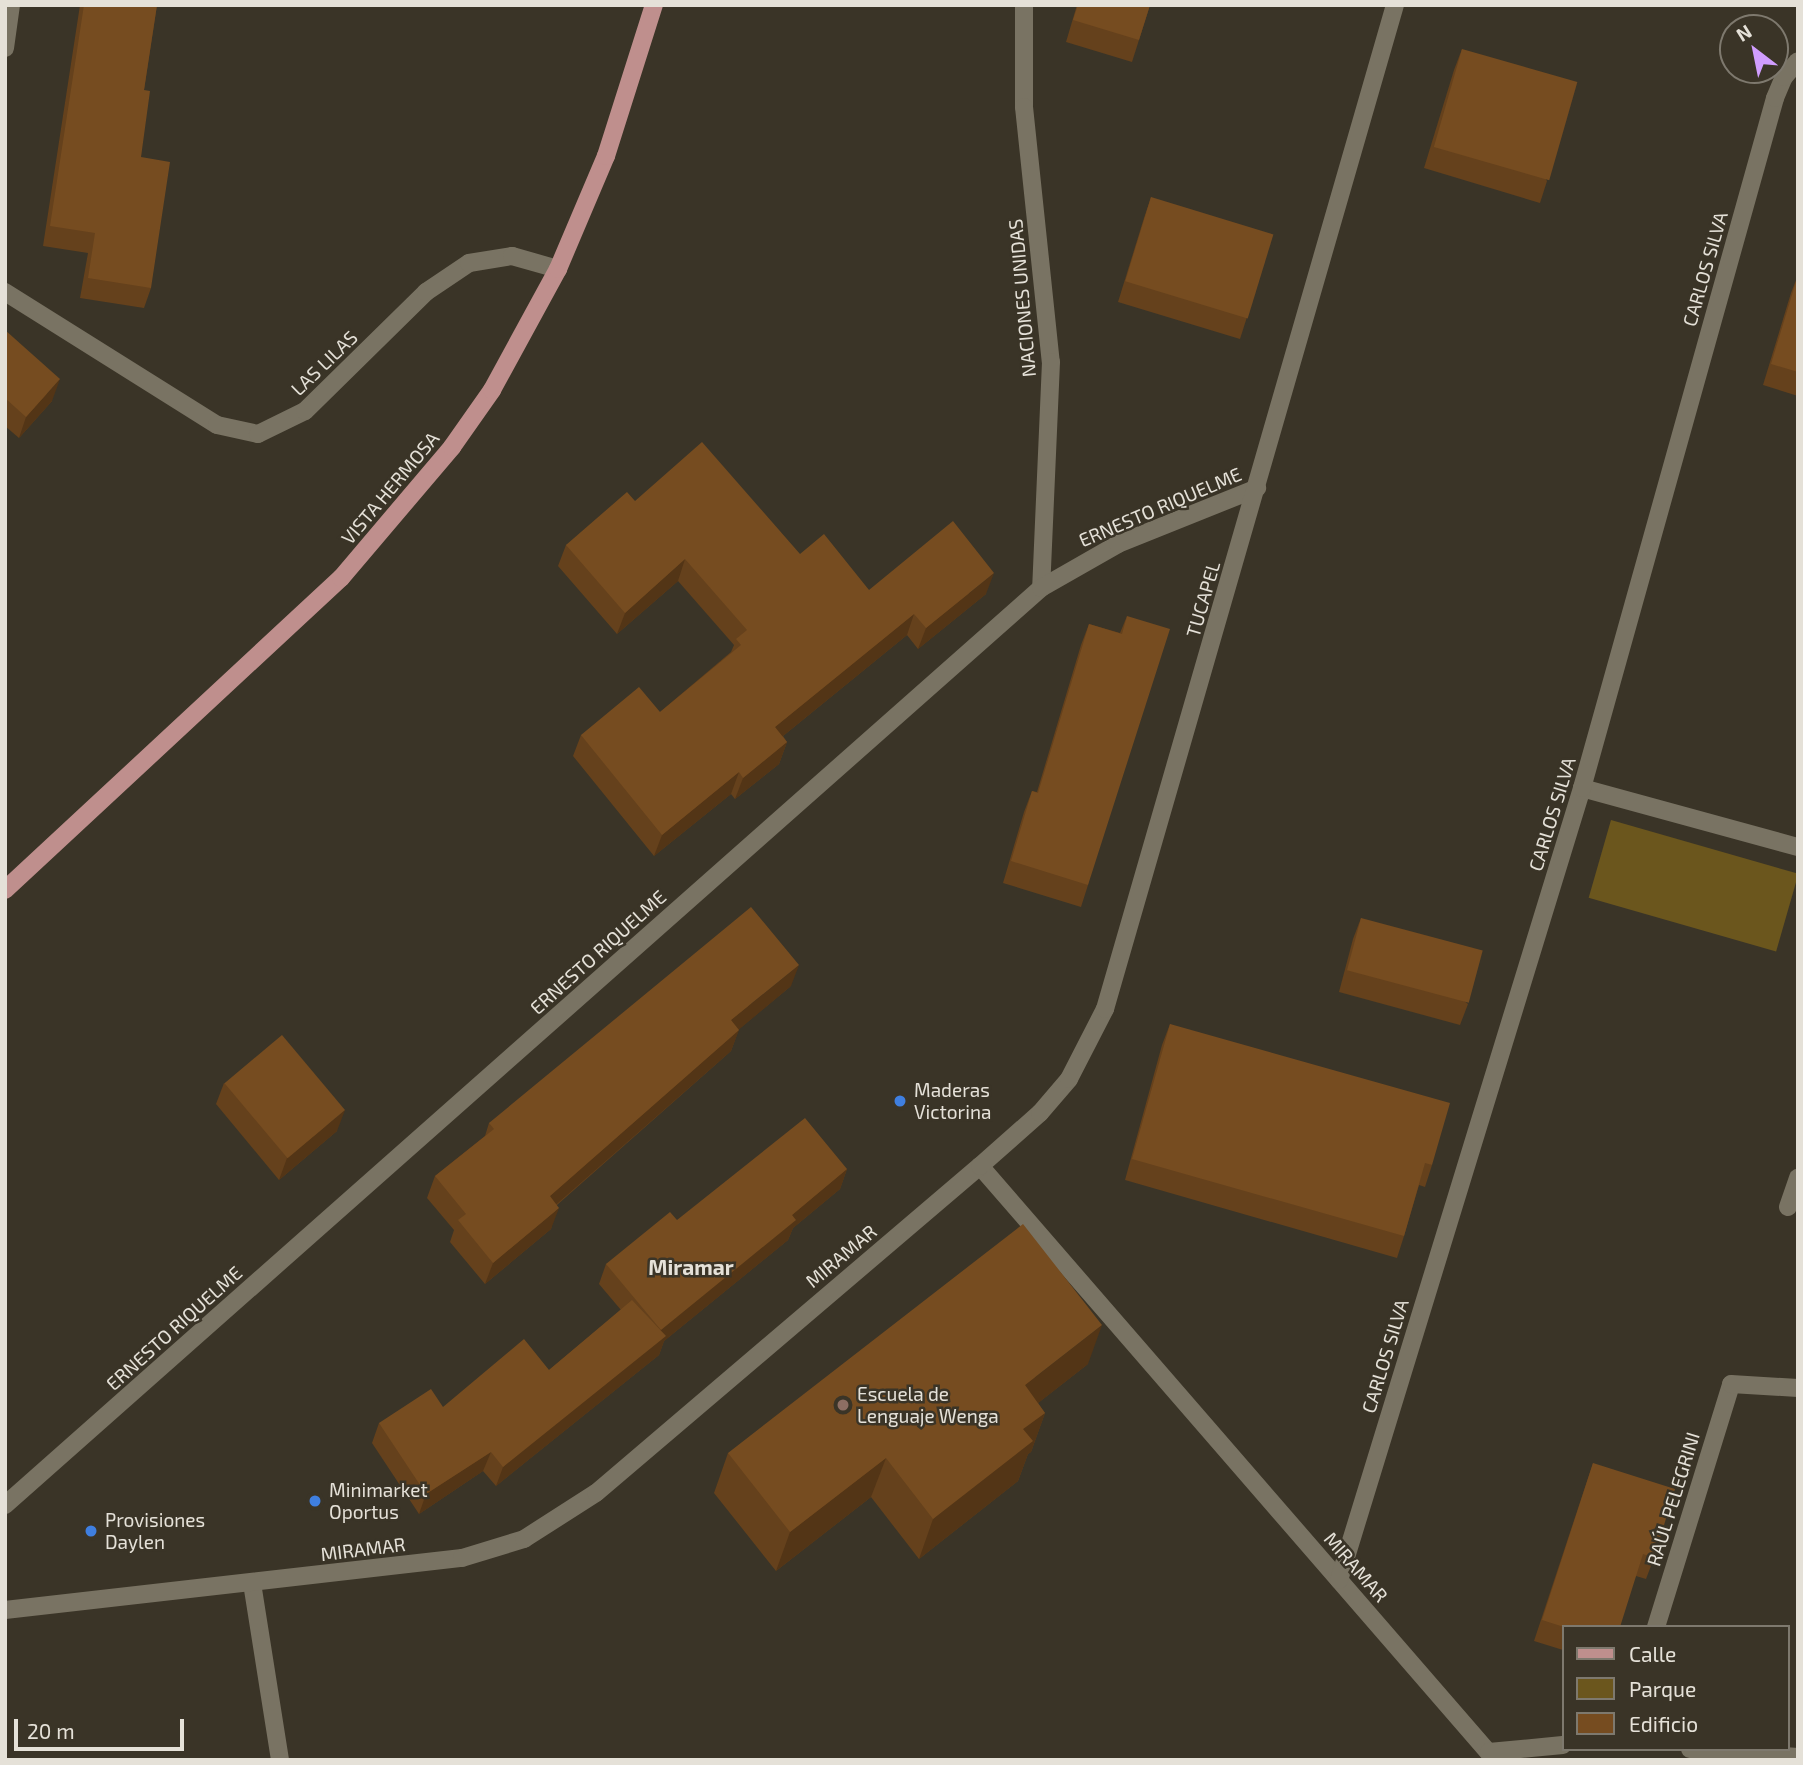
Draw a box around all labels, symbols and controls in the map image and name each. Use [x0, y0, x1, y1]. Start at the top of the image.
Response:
north arrow [1719, 14, 1789, 84]
text: N [1732, 19, 1756, 46]
street label: CARLOS SILVA [1678, 209, 1732, 329]
street label: NACIONES UNIDAS [1004, 218, 1040, 378]
street label: LAS LILAS [286, 326, 362, 400]
street label: VISTA HERMOSA [336, 427, 444, 549]
street label: ERNESTO RIQUELME [1075, 462, 1245, 552]
street label: TUCAPEL [1181, 558, 1225, 640]
street label: CARLOS SILVA [1524, 754, 1580, 874]
street label: ERNESTO RIQUELME [526, 885, 670, 1019]
place label: Maderas Victorina [914, 1079, 991, 1123]
marker: Maderas Victorina [892, 1093, 908, 1109]
street label: MIRAMAR [801, 1220, 881, 1292]
district label: Miramar [648, 1254, 734, 1280]
street label: ERNESTO RIQUELME [102, 1261, 246, 1395]
street label: CARLOS SILVA [1357, 1296, 1413, 1416]
place label: Escuela de Lenguaje Wenga [857, 1383, 999, 1427]
marker: Escuela de Lenguaje Wenga [835, 1397, 851, 1413]
street label: RAÚL PELEGRINI [1642, 1429, 1704, 1569]
place label: Minimarket Oportus [329, 1479, 428, 1523]
marker: Minimarket Oportus [307, 1493, 323, 1509]
place label: Provisiones Daylen [105, 1509, 205, 1553]
marker: Provisiones Daylen [83, 1523, 99, 1539]
street label: MIRAMAR [1319, 1527, 1393, 1607]
street label: MIRAMAR [319, 1532, 407, 1566]
legend [1562, 1625, 1789, 1751]
text: Calle [1629, 1641, 1676, 1666]
text: Parque [1629, 1676, 1696, 1701]
scale bar [18, 1706, 187, 1750]
text: Edificio [1629, 1711, 1698, 1736]
text: 20 m [27, 1718, 75, 1743]

